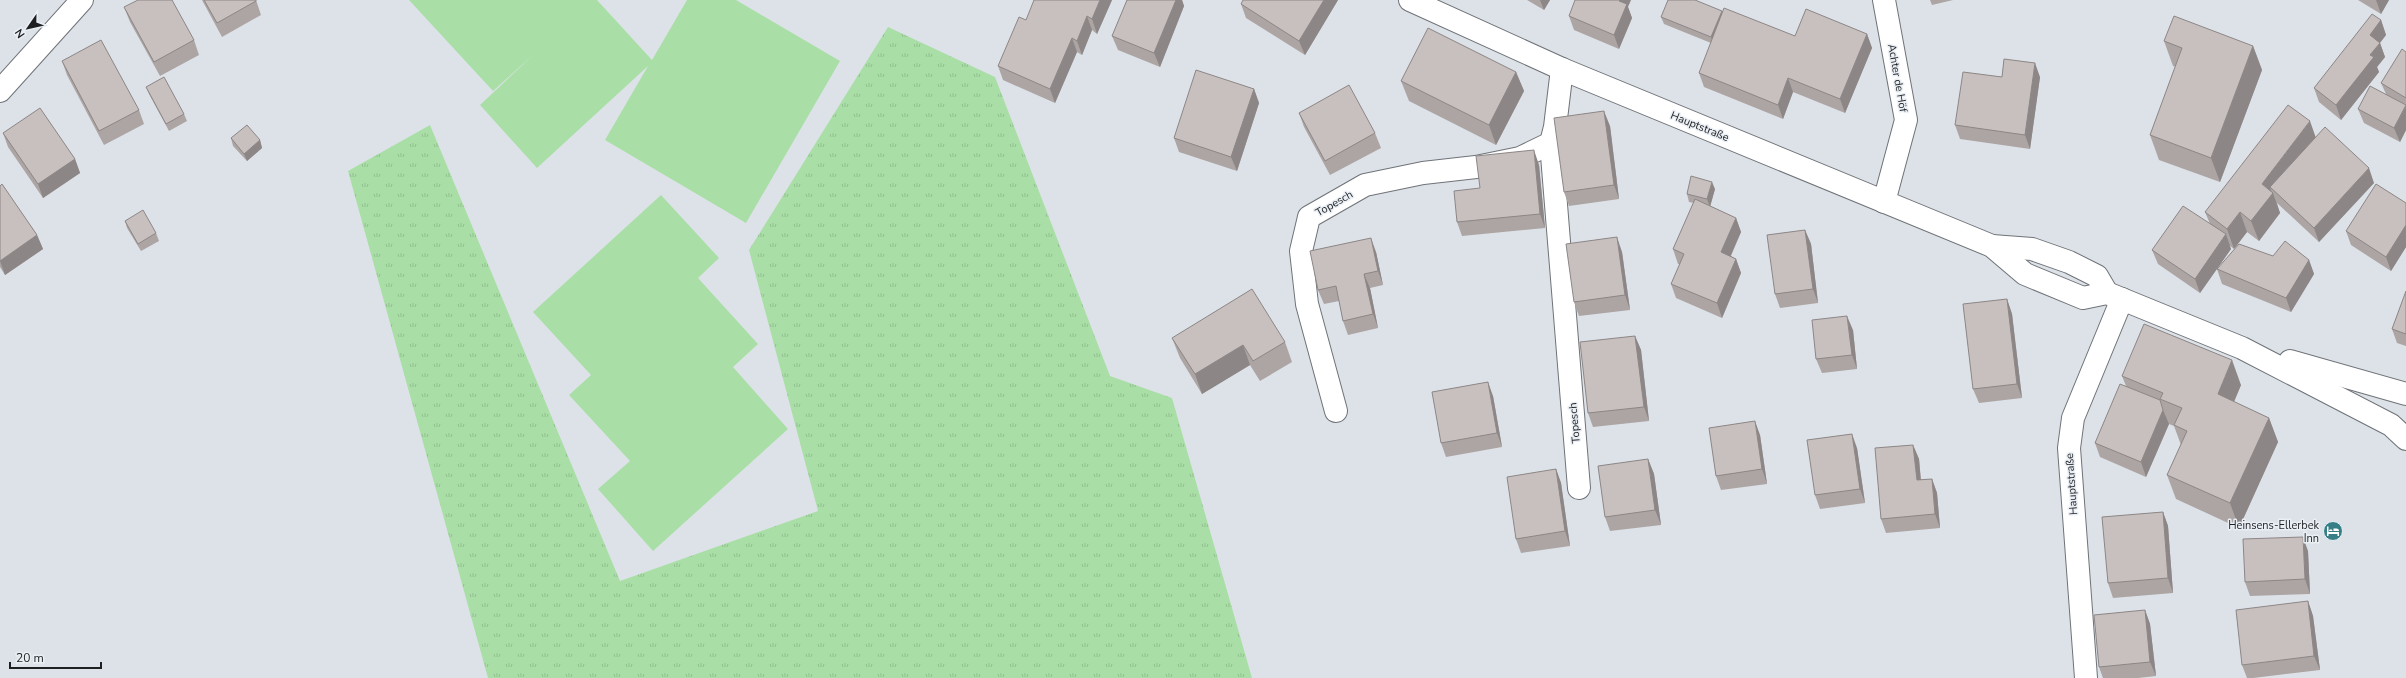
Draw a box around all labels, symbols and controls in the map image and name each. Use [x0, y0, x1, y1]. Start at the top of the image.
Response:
north arrow [8, 8, 48, 48]
text: N [12, 26, 29, 41]
street label: Achter de Höf [1884, 43, 1911, 114]
street label: Hauptstraße [1668, 108, 1731, 145]
street label: Topesch [1313, 187, 1356, 220]
street label: Topesch [1565, 402, 1584, 444]
street label: Hauptstraße [2062, 452, 2081, 515]
place label: Heinsens-Ellerbek Inn [2228, 518, 2319, 546]
hotel icon: Heinsens-Ellerbek Inn [2322, 520, 2344, 542]
scale bar [10, 644, 101, 670]
text: 20 m [16, 650, 44, 666]

